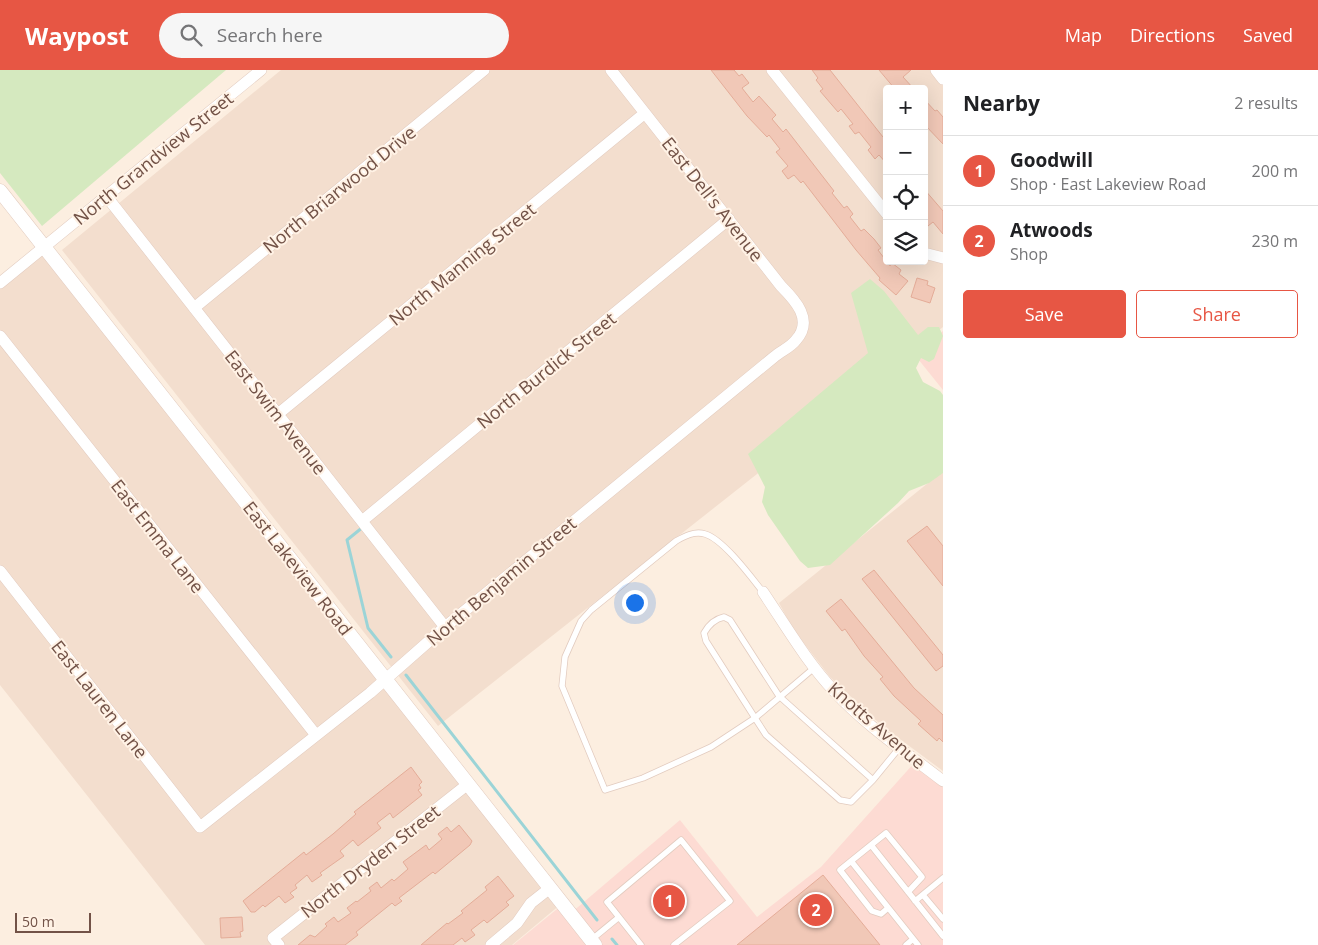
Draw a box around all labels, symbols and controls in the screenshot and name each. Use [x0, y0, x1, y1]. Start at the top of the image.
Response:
search box [159, 13, 509, 58]
text: Waypost [25, 19, 129, 52]
icon: search [177, 21, 205, 49]
text: Search here [217, 22, 323, 48]
text: Map [1065, 23, 1102, 47]
text: Directions [1130, 23, 1215, 47]
text: Saved [1243, 23, 1293, 47]
map controls [883, 85, 928, 265]
button: + [883, 85, 928, 130]
street label: North Grandview Street [68, 86, 238, 230]
text: Nearby [963, 89, 1040, 117]
text: 2 results [1234, 92, 1298, 114]
street label: North Briarwood Drive [258, 120, 420, 258]
button: − [883, 130, 928, 175]
street label: East Dell's Avenue [657, 132, 769, 266]
text: Goodwill [1010, 147, 1093, 173]
text: 1 [974, 160, 984, 182]
text: 200 m [1252, 160, 1298, 182]
text: Shop · East Lakeview Road [1010, 173, 1206, 195]
button: locate [883, 175, 928, 220]
street label: North Manning Street [384, 197, 540, 331]
text: Atwoods [1010, 217, 1093, 243]
button: layers [883, 220, 928, 265]
text: 2 [974, 230, 984, 252]
text: 230 m [1252, 230, 1298, 252]
text: Shop [1010, 243, 1048, 265]
button: Save [963, 290, 1126, 338]
button: Share [1136, 290, 1298, 338]
street label: North Burdick Street [471, 306, 621, 434]
street label: East Swim Avenue [220, 345, 332, 479]
street label: East Emma Lane [106, 474, 210, 598]
street label: East Lakeview Road [238, 496, 358, 640]
street label: North Benjamin Street [421, 511, 581, 651]
your location [622, 590, 648, 616]
street label: East Lauren Lane [46, 635, 154, 763]
street label: Knotts Avenue [823, 676, 931, 774]
street label: North Dryden Street [295, 799, 445, 923]
pin: 1 [653, 882, 685, 920]
pin: 2 [800, 891, 832, 929]
scale bar [15, 910, 91, 933]
text: 50 m [22, 912, 55, 931]

